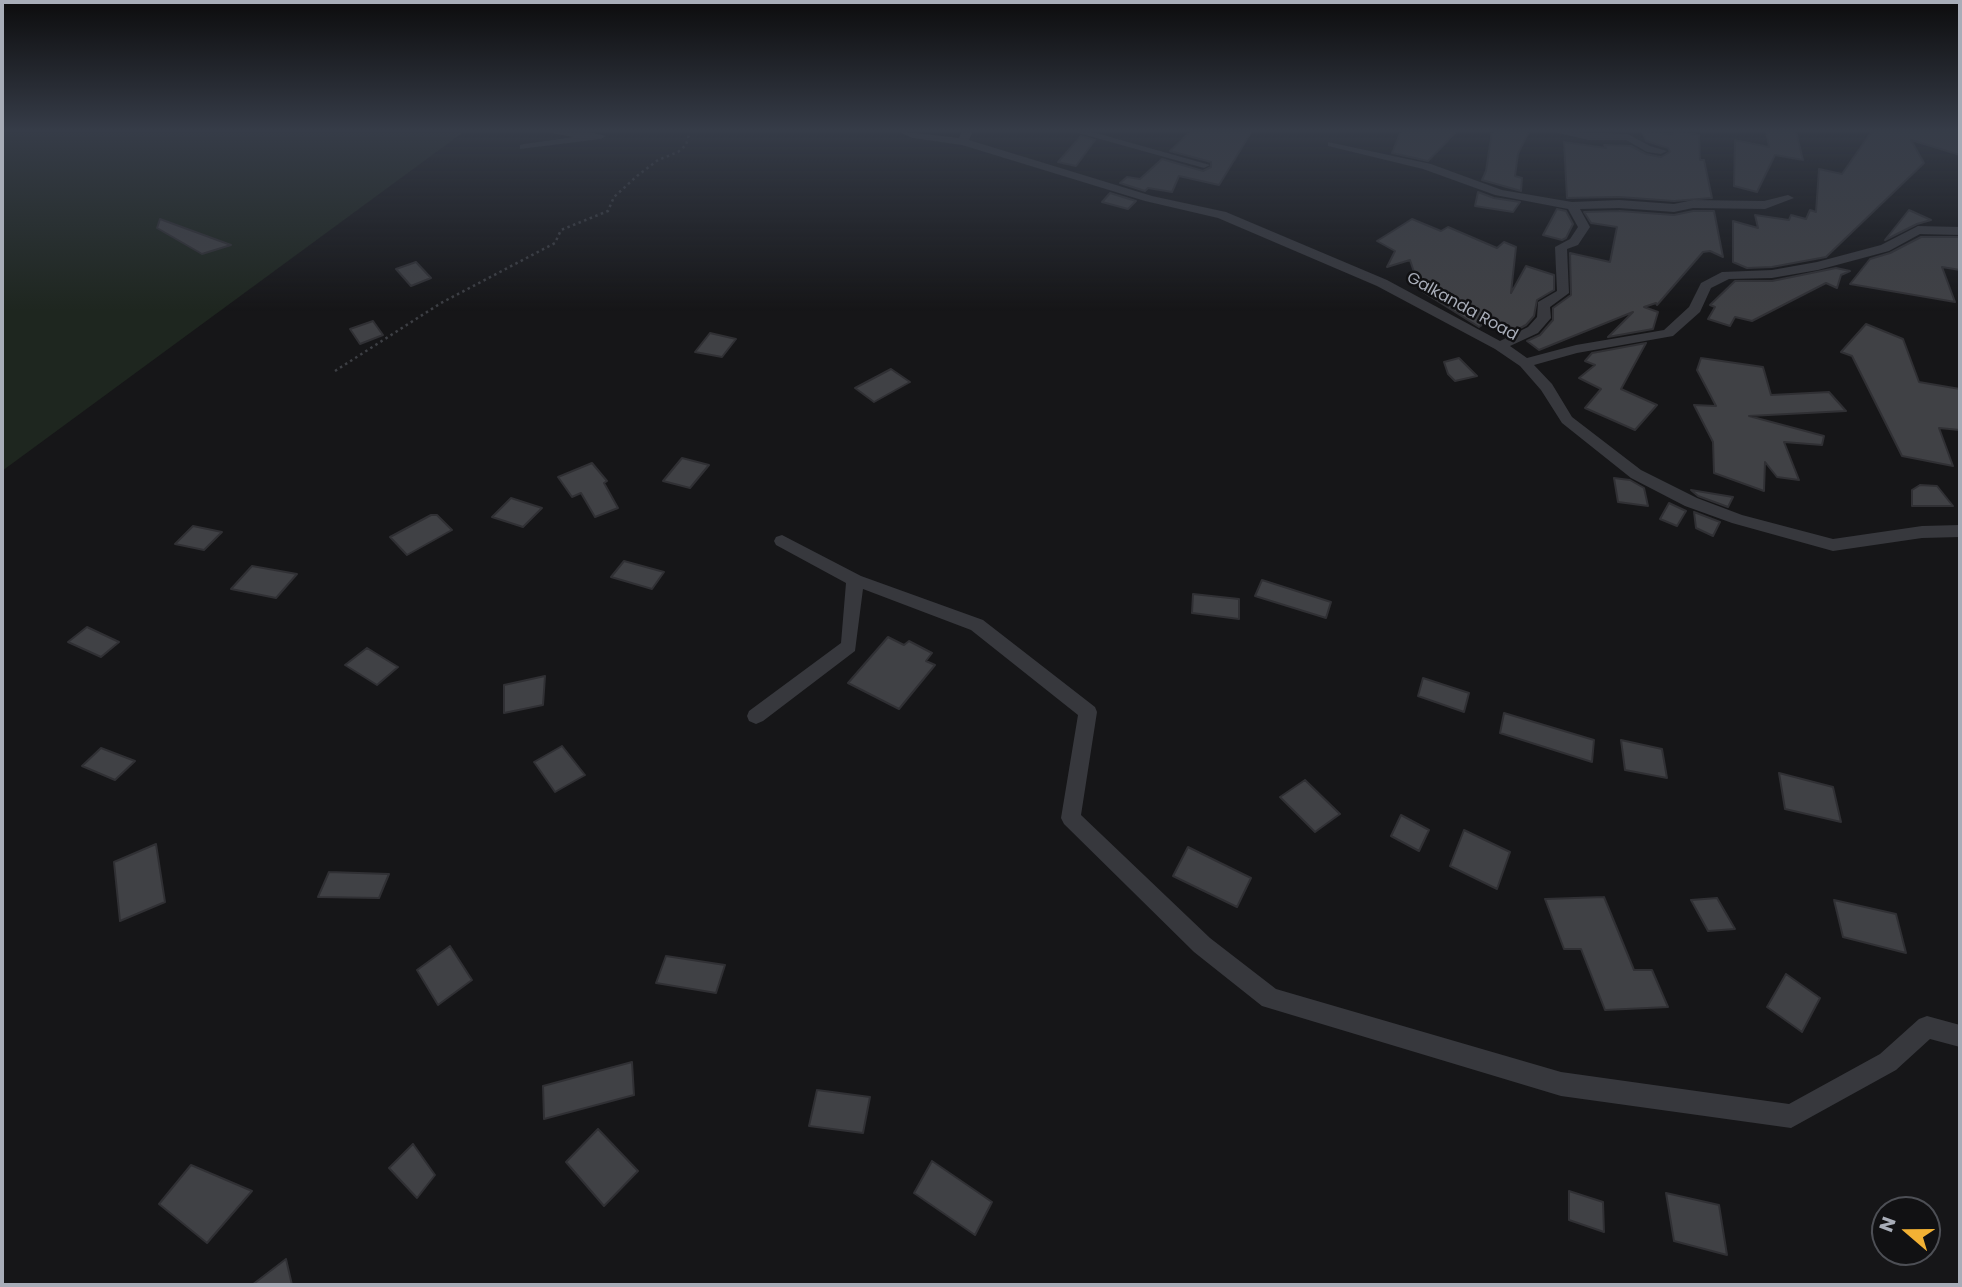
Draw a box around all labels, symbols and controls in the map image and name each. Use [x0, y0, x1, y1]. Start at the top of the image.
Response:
street label: Galkanda Road [1403, 269, 1521, 345]
north arrow [1871, 1196, 1941, 1266]
text: N [1873, 1213, 1903, 1236]

